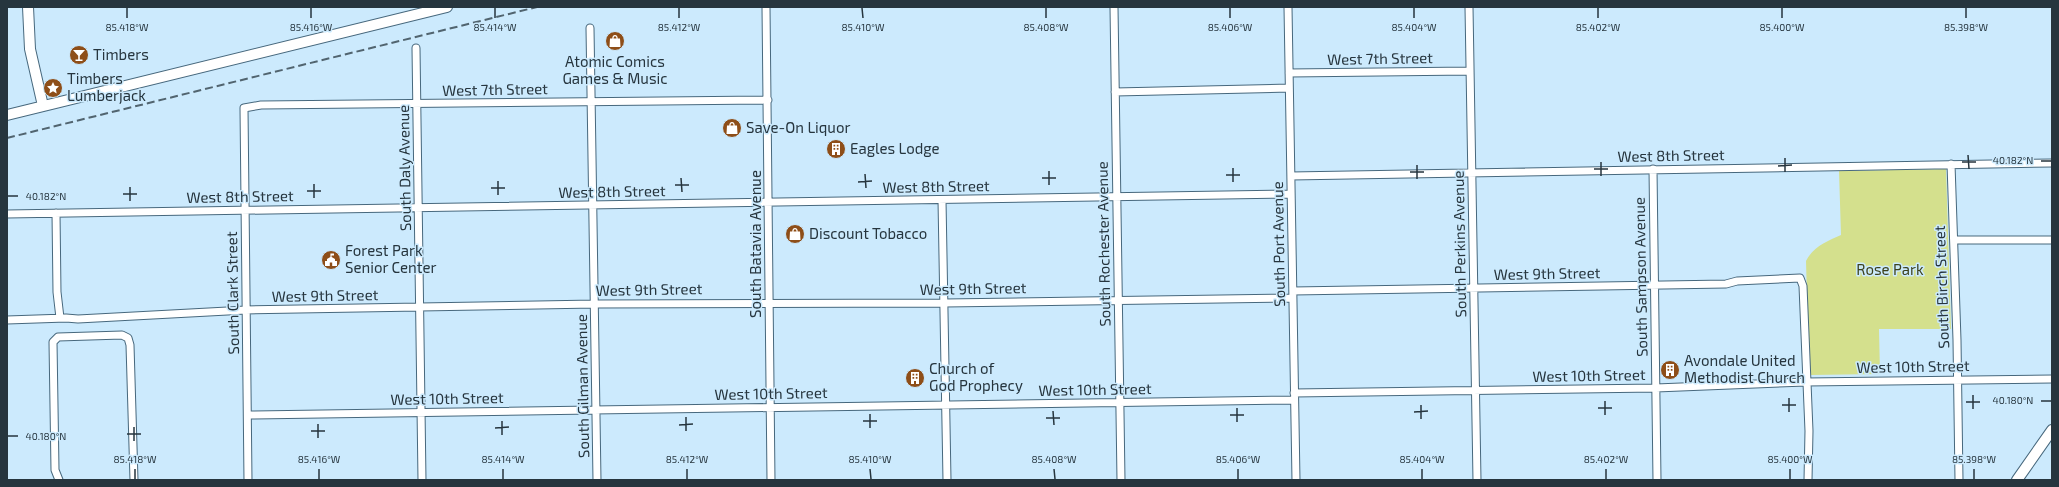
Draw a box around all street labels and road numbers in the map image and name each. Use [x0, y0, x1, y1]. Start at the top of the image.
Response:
street label: West 7th Street [1327, 48, 1433, 68]
street label: West 7th Street [442, 79, 548, 99]
street label: South Daly Avenue [394, 105, 414, 231]
street label: West 8th Street [1617, 145, 1725, 165]
street label: South Rochester Avenue [1093, 161, 1113, 327]
street label: South Batavia Avenue [746, 170, 764, 318]
street label: South Perkins Avenue [1449, 170, 1469, 318]
street label: West 8th Street [882, 176, 990, 196]
street label: West 8th Street [558, 181, 666, 201]
street label: South Port Avenue [1268, 181, 1288, 307]
street label: West 8th Street [186, 186, 294, 206]
street label: South Sampson Avenue [1630, 197, 1650, 357]
street label: South Birch Street [1930, 225, 1952, 349]
street label: South Clark Street [222, 231, 242, 355]
street label: West 9th Street [1493, 263, 1601, 283]
street label: West 9th Street [919, 278, 1027, 298]
street label: West 9th Street [595, 279, 703, 299]
street label: West 9th Street [271, 285, 379, 305]
street label: South Gilman Avenue [572, 314, 592, 458]
street label: West 10th Street [1856, 356, 1970, 376]
street label: West 10th Street [1532, 365, 1646, 385]
street label: West 10th Street [1038, 379, 1152, 399]
street label: West 10th Street [714, 383, 828, 403]
street label: West 10th Street [390, 388, 504, 408]

